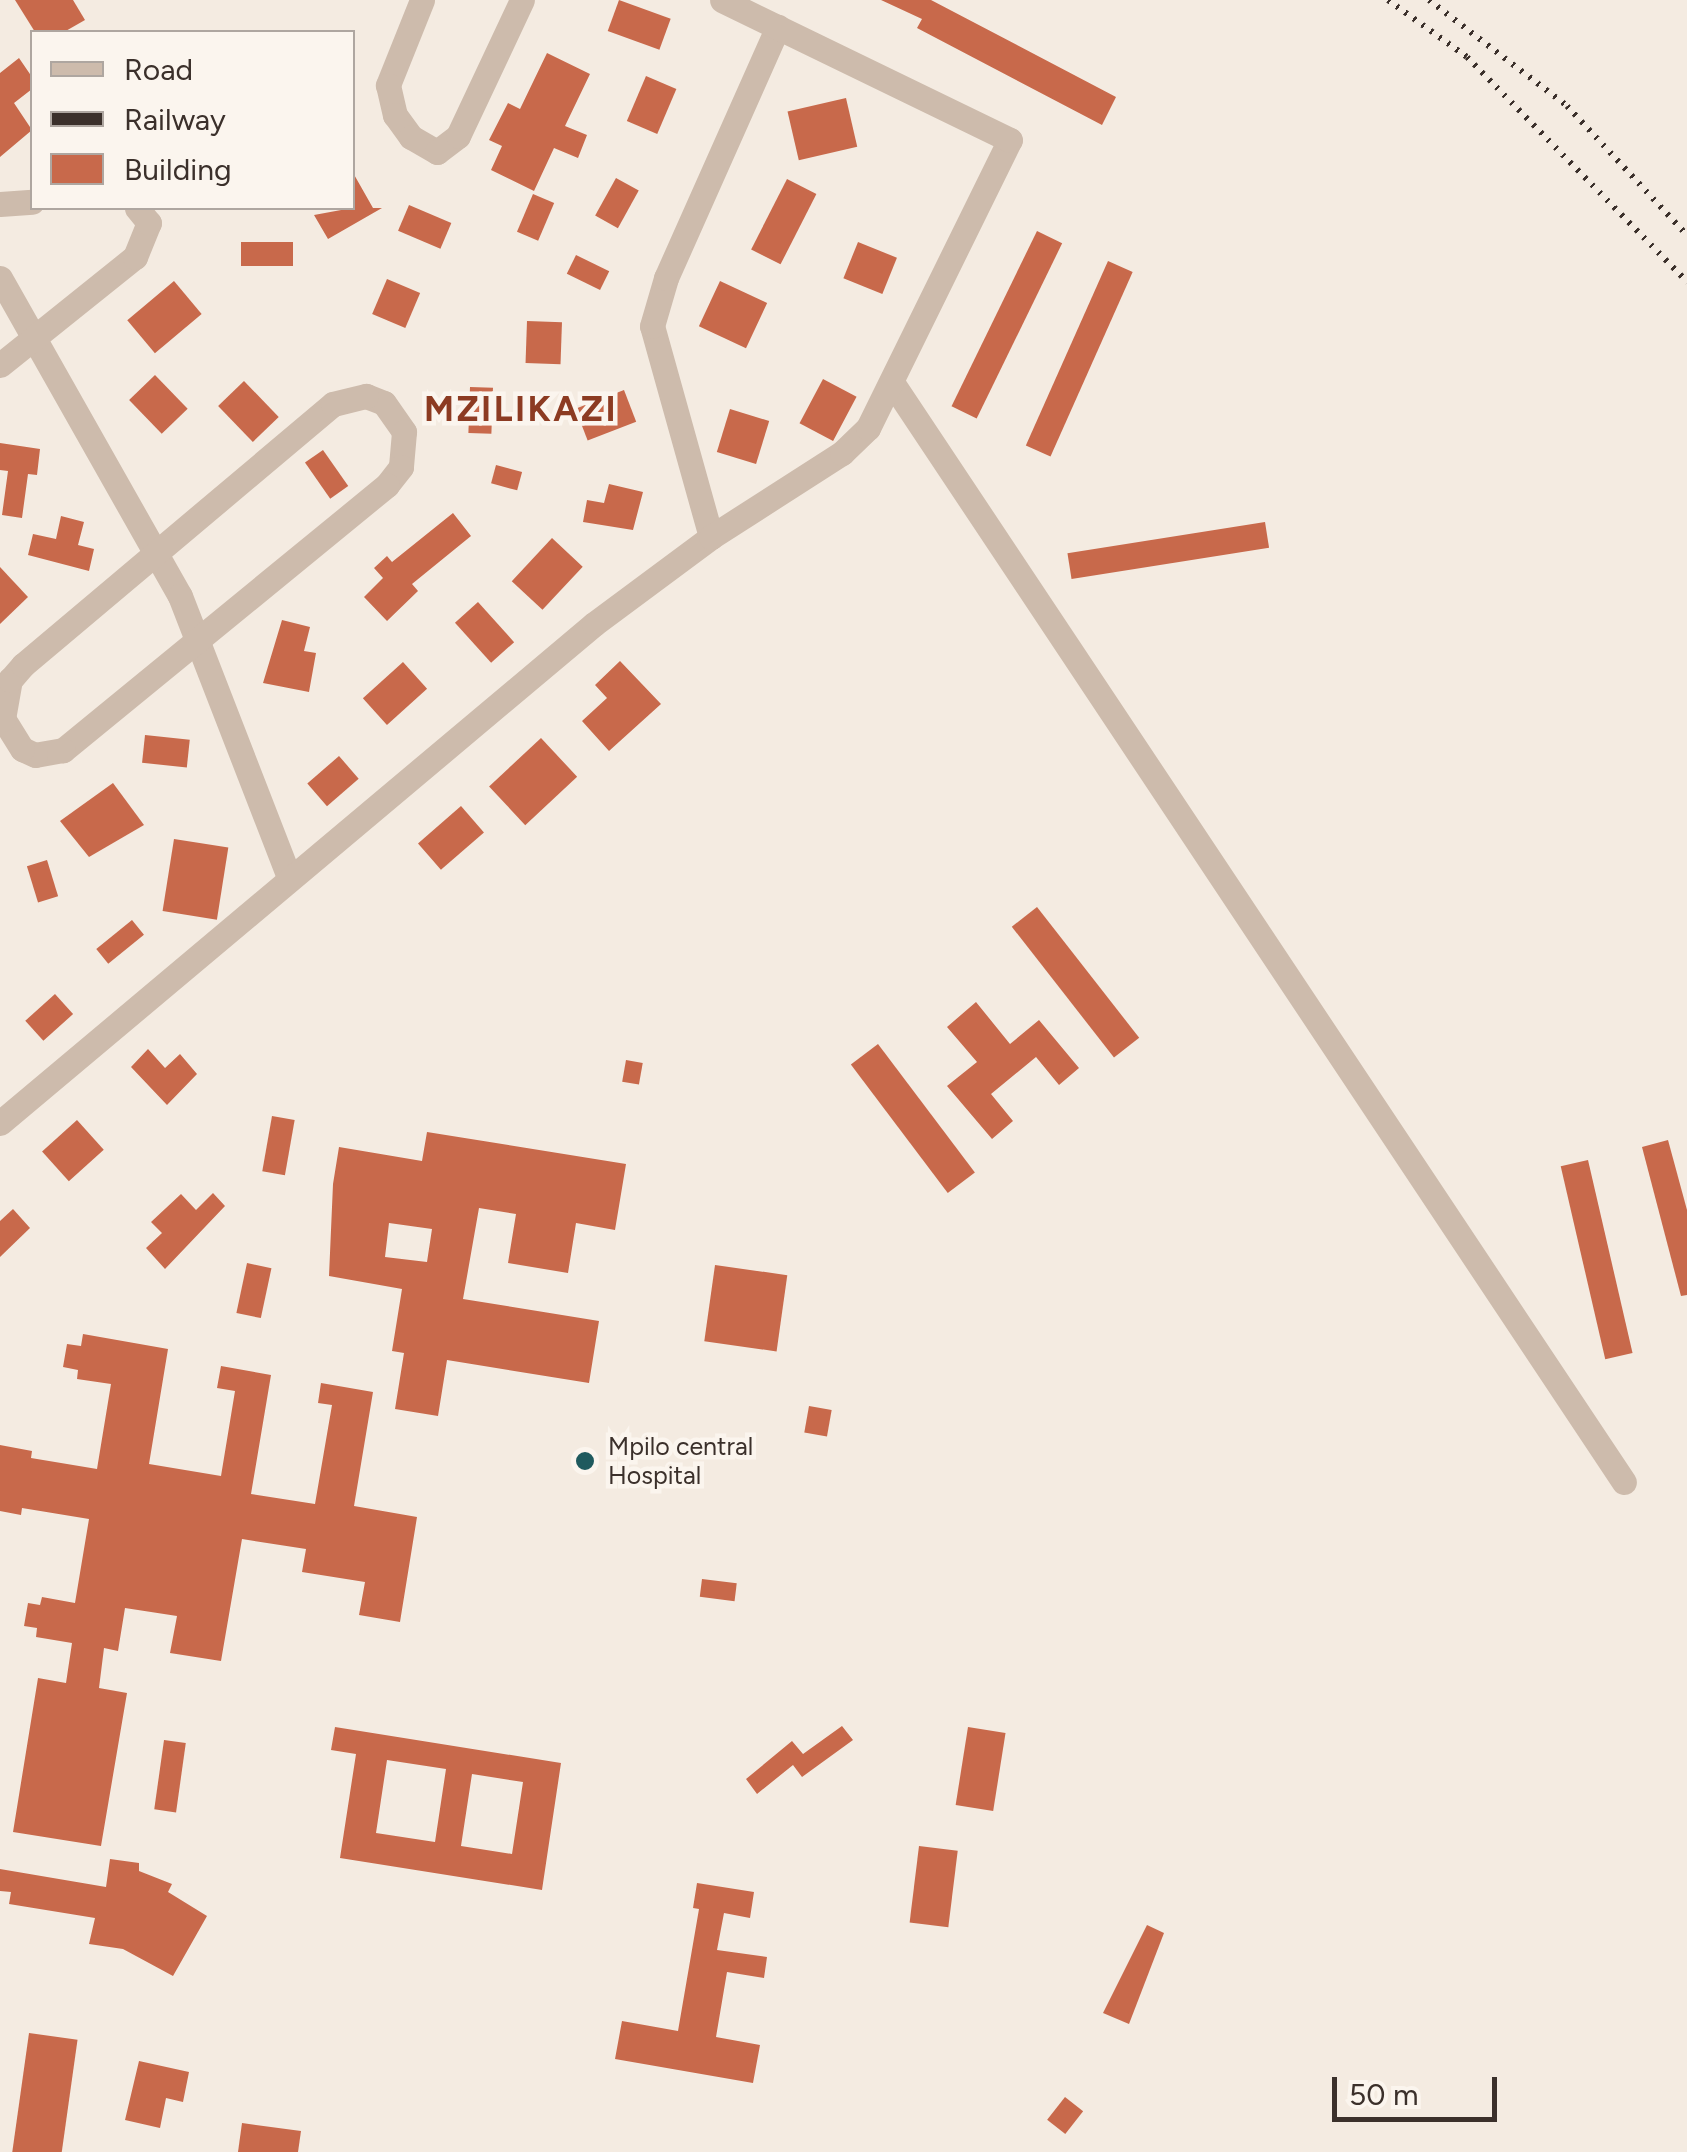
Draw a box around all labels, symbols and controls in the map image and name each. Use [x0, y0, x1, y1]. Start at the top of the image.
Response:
legend [30, 30, 355, 210]
text: Road [124, 51, 193, 88]
text: Railway [124, 101, 226, 138]
text: Building [124, 151, 232, 188]
district label: MZILIKAZI [424, 388, 618, 430]
place label: Mpilo central Hospital [608, 1432, 753, 1491]
marker: Mpilo central Hospital [572, 1448, 598, 1474]
scale bar [1337, 2057, 1502, 2119]
text: 50 m [1349, 2076, 1418, 2113]

